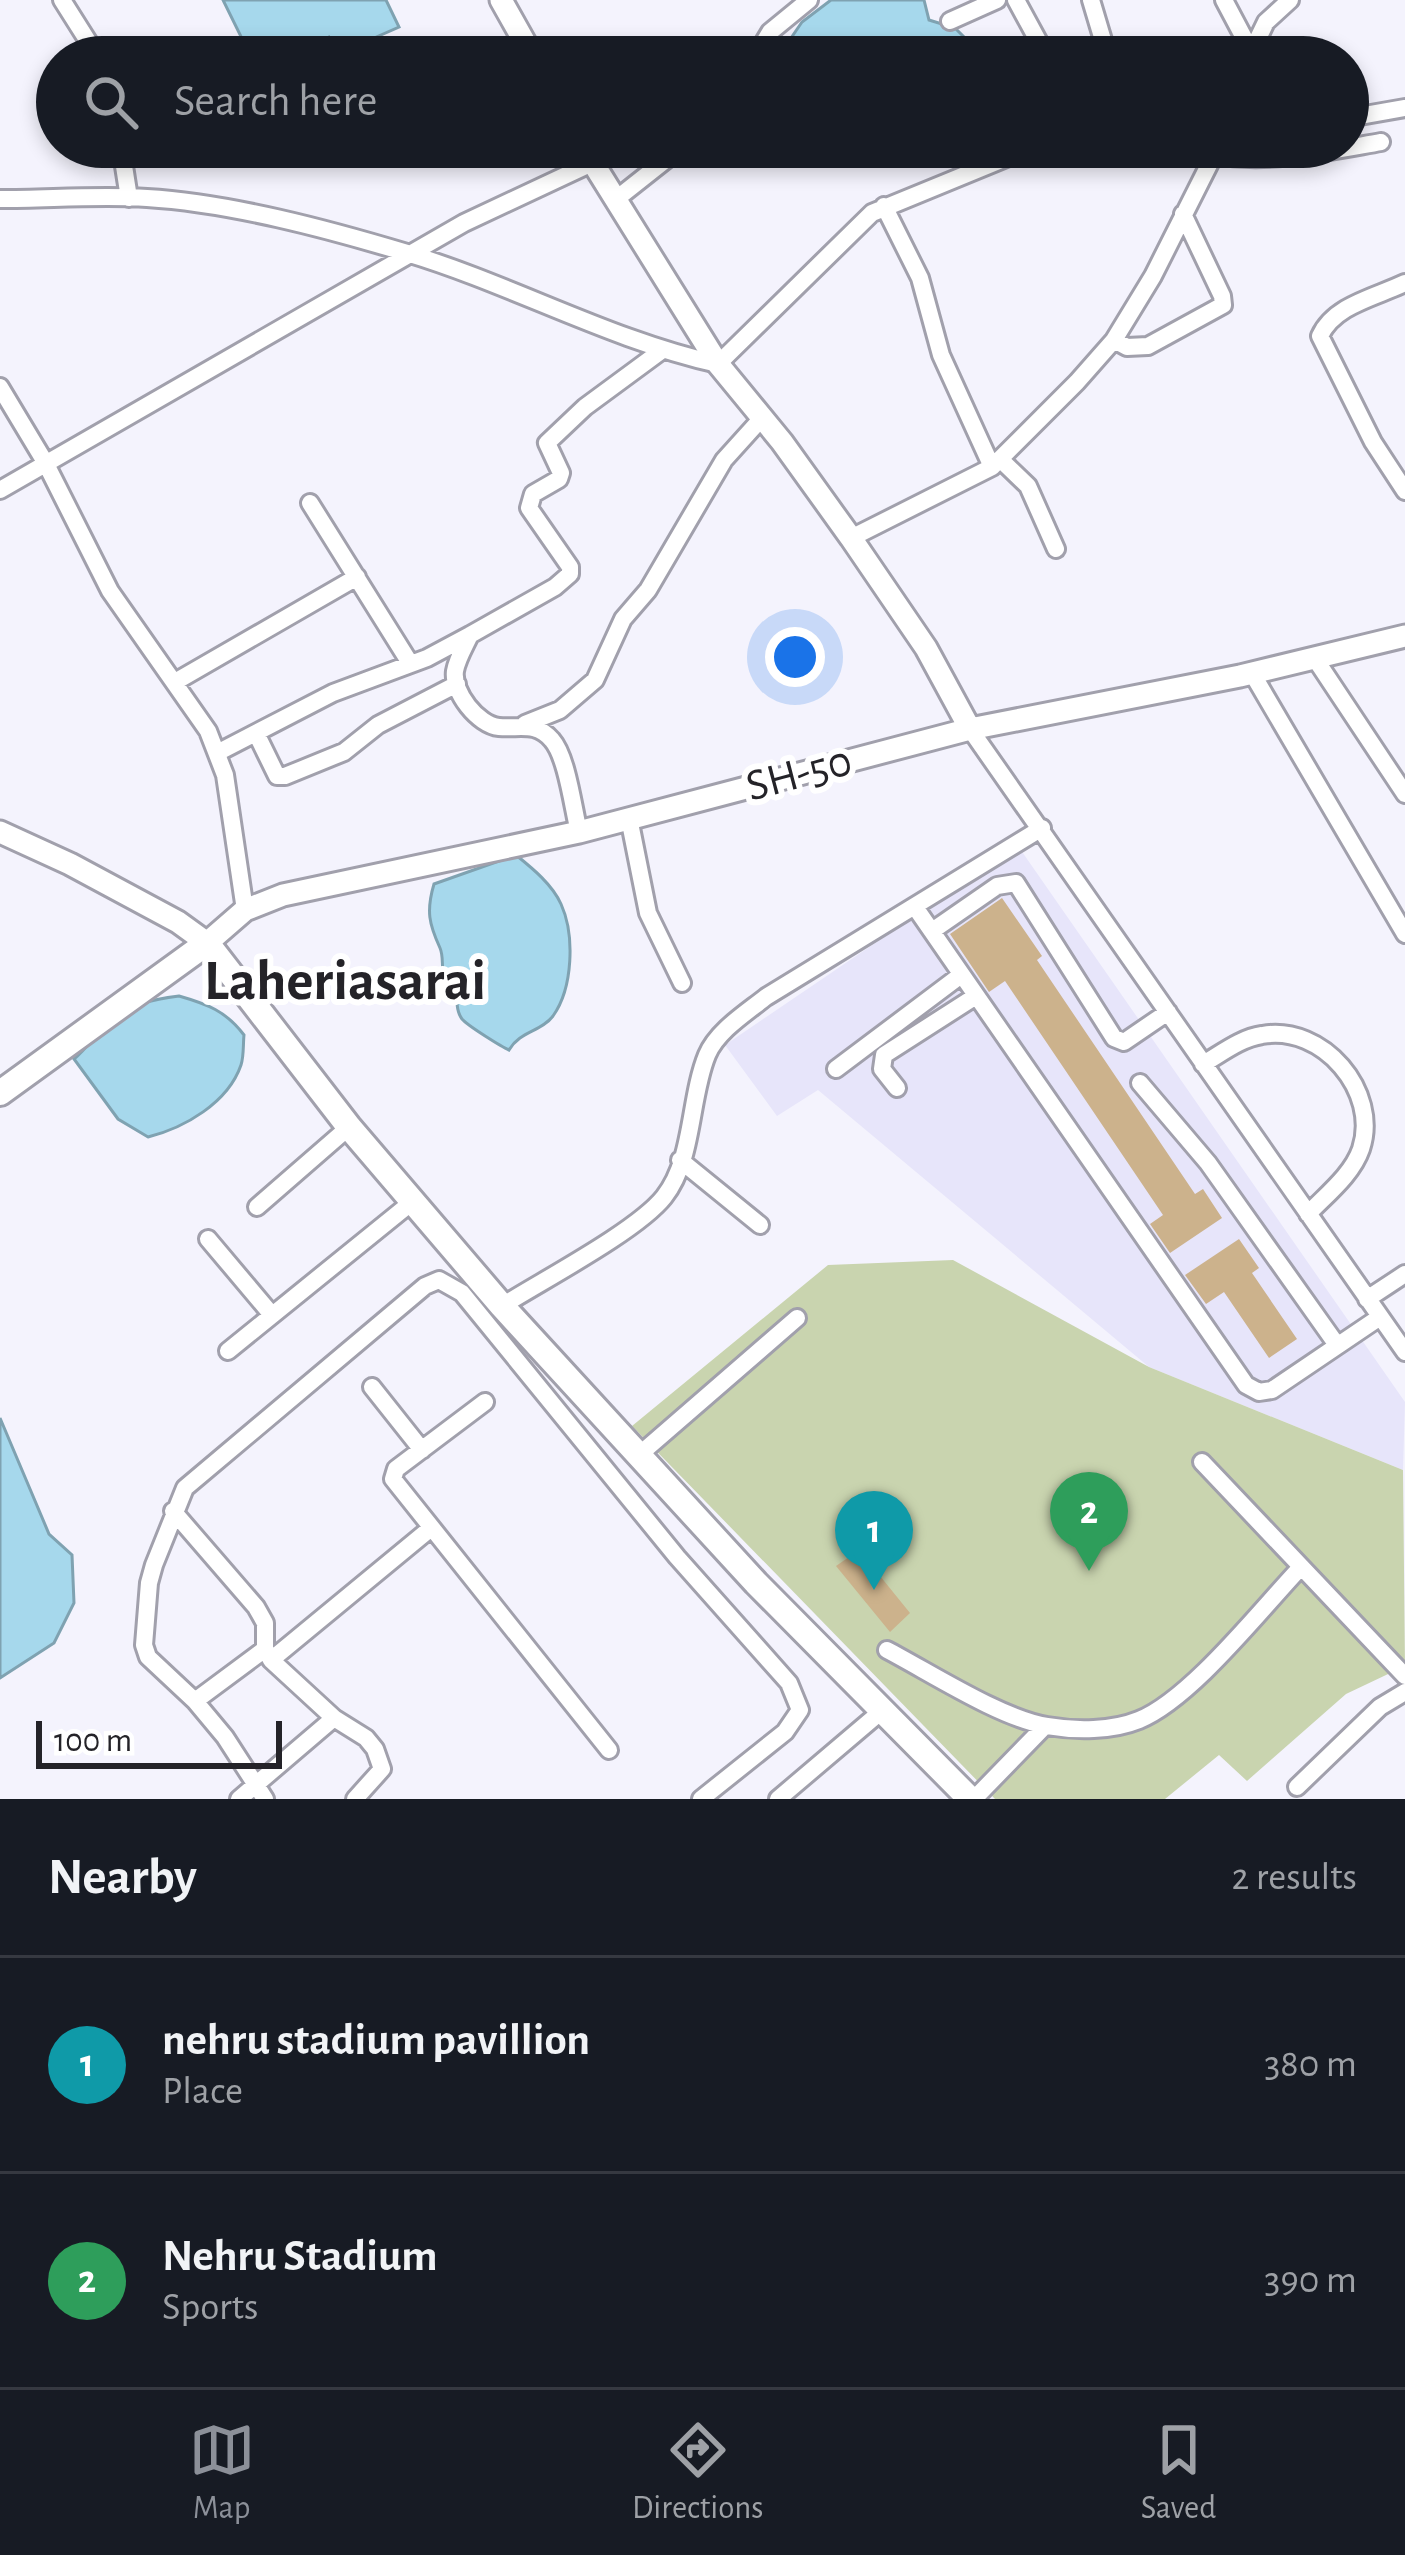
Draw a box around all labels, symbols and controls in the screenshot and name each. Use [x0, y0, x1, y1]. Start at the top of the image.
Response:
search box [36, 36, 1369, 168]
icon: search [78, 69, 144, 135]
text: Search here [174, 79, 377, 124]
your location [765, 627, 825, 687]
street label: SH-50 [741, 738, 857, 810]
district label: Laheriasarai [204, 953, 486, 1010]
pin: 2 [1050, 1472, 1128, 1571]
pin: 1 [835, 1491, 913, 1590]
scale bar [36, 1715, 282, 1768]
text: 100 m [54, 1725, 132, 1758]
text: Nearby [48, 1852, 197, 1903]
text: 2 results [1231, 1858, 1357, 1897]
text: nehru stadium pavillion [162, 2018, 590, 2063]
text: 1 [80, 2045, 94, 2084]
text: 380 m [1264, 2045, 1357, 2084]
text: Place [162, 2072, 243, 2111]
text: Nehru Stadium [162, 2234, 438, 2279]
text: 2 [78, 2261, 96, 2300]
text: 390 m [1264, 2261, 1357, 2300]
text: Sports [162, 2288, 259, 2327]
tab: Map [189, 2417, 255, 2529]
tab: Directions [632, 2417, 763, 2529]
tab: Saved [1141, 2417, 1216, 2529]

